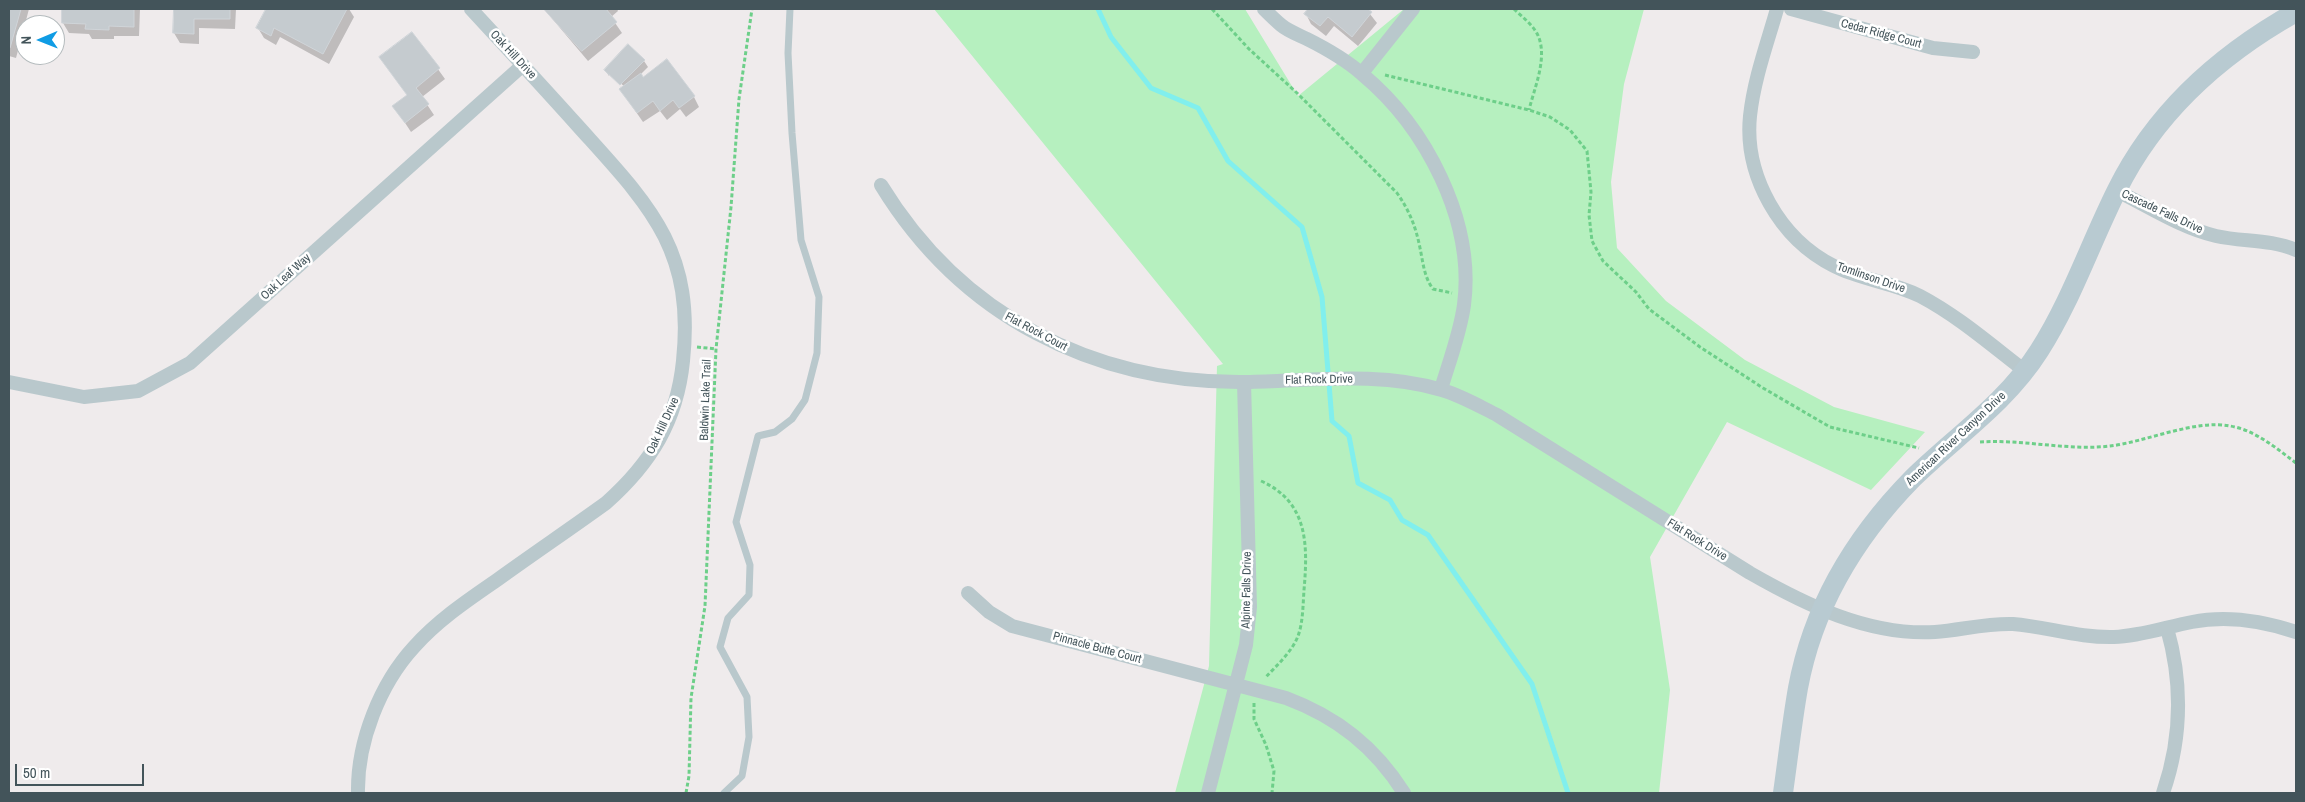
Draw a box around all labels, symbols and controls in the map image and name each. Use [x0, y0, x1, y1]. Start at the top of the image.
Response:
north arrow [15, 15, 65, 65]
street label: Cedar Ridge Court [1839, 16, 1923, 52]
street label: Oak Hill Drive [487, 28, 539, 82]
text: N [17, 36, 35, 45]
street label: Cascade Falls Drive [2119, 187, 2205, 237]
street label: Oak Leaf Way [258, 251, 314, 303]
street label: Tomlinson Drive [1835, 260, 1907, 296]
street label: Flat Rock Court [1002, 310, 1070, 354]
street label: Baldwin Lake Trail [697, 359, 715, 441]
street label: Flat Rock Drive [1285, 372, 1353, 388]
street label: American River Canyon Drive [1903, 389, 2009, 489]
street label: Oak Hill Drive [644, 395, 682, 457]
street label: Flat Rock Drive [1664, 516, 1730, 564]
street label: Alpine Falls Drive [1239, 551, 1255, 629]
street label: Pinnacle Butte Court [1051, 629, 1143, 667]
scale bar [18, 754, 146, 786]
text: 50 m [23, 762, 50, 783]

